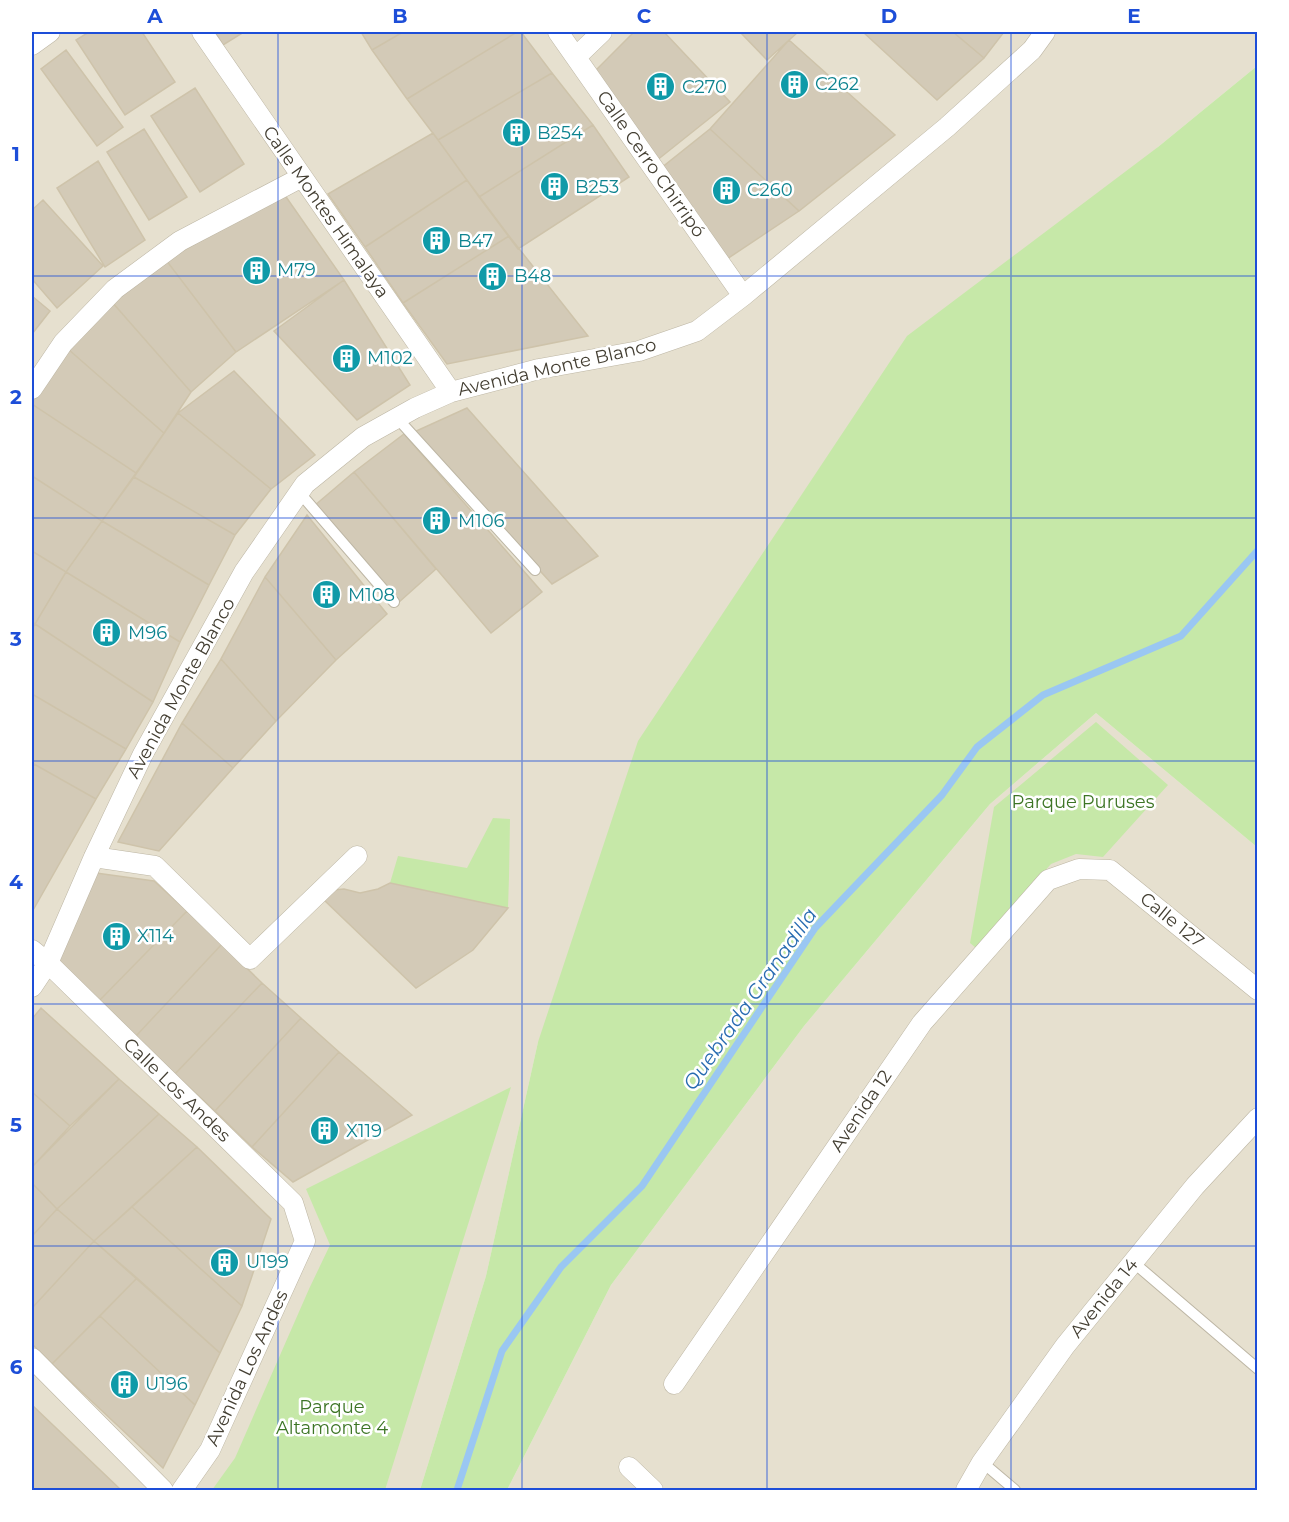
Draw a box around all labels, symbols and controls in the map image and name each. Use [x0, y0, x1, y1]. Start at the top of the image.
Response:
text: A [146, 4, 163, 28]
text: B [392, 4, 408, 28]
text: C [637, 4, 652, 28]
text: D [881, 4, 897, 28]
text: E [1127, 4, 1141, 28]
building icon: C262 [778, 68, 810, 100]
building icon: C270 [645, 71, 677, 103]
place label: C262 [815, 73, 859, 95]
place label: C270 [682, 76, 727, 98]
street label: Calle Cerro Chirripó [592, 86, 710, 242]
building icon: B254 [500, 117, 532, 149]
street label: Calle Montes Himalaya [258, 122, 394, 302]
place label: B254 [537, 122, 583, 144]
text: 1 [12, 142, 20, 166]
building icon: B253 [538, 171, 570, 203]
building icon: C260 [710, 174, 742, 206]
place label: B253 [575, 176, 619, 198]
place label: C260 [747, 179, 793, 201]
building icon: B47 [421, 225, 453, 257]
place label: B47 [458, 230, 493, 252]
building icon: M79 [240, 254, 272, 286]
place label: M79 [277, 259, 316, 281]
building icon: B48 [477, 260, 509, 292]
place label: B48 [514, 265, 551, 287]
street label: Avenida Monte Blanco [456, 333, 658, 401]
building icon: M102 [330, 342, 362, 374]
place label: M102 [367, 347, 413, 369]
text: 2 [10, 385, 22, 409]
building icon: M106 [421, 505, 453, 537]
place label: M106 [458, 510, 505, 532]
building icon: M108 [311, 579, 343, 611]
place label: M108 [348, 584, 395, 606]
street label: Avenida Monte Blanco [122, 594, 240, 782]
building icon: M96 [91, 617, 123, 649]
place label: M96 [128, 622, 167, 644]
text: 3 [9, 627, 22, 651]
park label: Parque Puruses [1012, 791, 1155, 813]
text: 4 [9, 870, 23, 894]
street label: Calle 127 [1136, 888, 1208, 952]
water label: Quebrada Granadilla [678, 903, 822, 1095]
building icon: X114 [100, 920, 132, 952]
place label: X114 [137, 925, 174, 947]
street label: Calle Los Andes [119, 1033, 235, 1147]
street label: Avenida 12 [826, 1066, 896, 1156]
text: 5 [10, 1113, 22, 1137]
building icon: X119 [309, 1115, 341, 1147]
place label: X119 [346, 1120, 382, 1142]
building icon: U199 [209, 1246, 241, 1278]
place label: U199 [246, 1251, 289, 1273]
street label: Avenida 14 [1065, 1254, 1143, 1342]
street label: Avenida Los Andes [201, 1286, 293, 1449]
text: 6 [10, 1355, 23, 1379]
building icon: U196 [108, 1368, 140, 1400]
place label: U196 [145, 1373, 188, 1395]
park label: Parque Altamonte 4 [276, 1396, 388, 1439]

